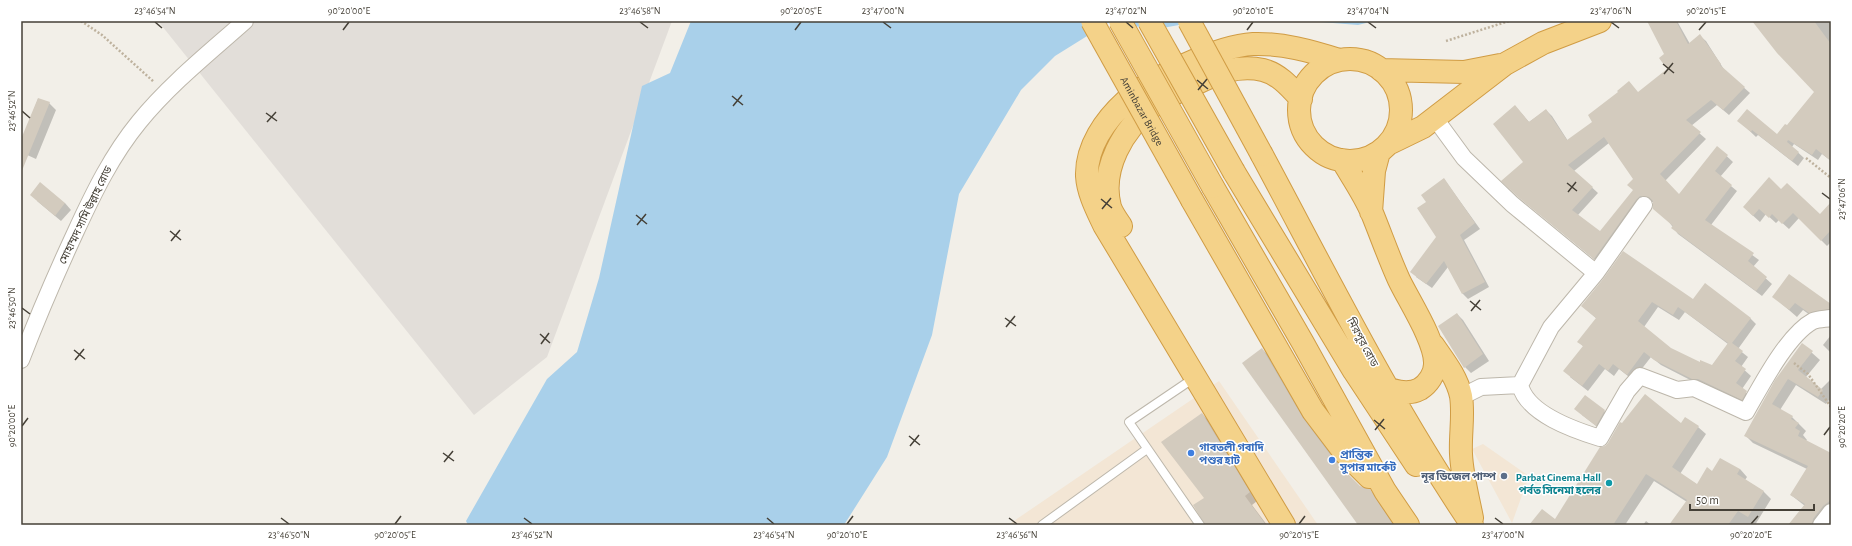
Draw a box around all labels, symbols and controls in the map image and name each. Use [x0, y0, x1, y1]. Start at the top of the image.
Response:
text: 23°46'54"N [134, 6, 176, 16]
text: 90°20'00"E [328, 6, 370, 16]
text: 23°46'58"N [619, 6, 661, 16]
text: 90°20'05"E [780, 6, 822, 16]
text: 23°47'00"N [862, 6, 904, 16]
text: 23°47'02"N [1105, 6, 1147, 16]
text: 90°20'10"E [1233, 6, 1274, 16]
text: 23°47'04"N [1347, 6, 1389, 16]
text: 23°47'06"N [1590, 6, 1632, 16]
text: 90°20'15"E [1686, 6, 1726, 16]
street label: Aminbazar Bridge [1118, 75, 1165, 148]
text: 23°46'52"N [7, 90, 17, 132]
street label: মোহাম্মদ সামি উল্লাহ রোড [56, 164, 114, 266]
text: 23°47'06"N [1837, 178, 1847, 220]
text: 23°46'50"N [7, 287, 17, 329]
street label: মিরপুর রোড [1344, 315, 1381, 369]
text: 90°20'00"E [7, 405, 17, 447]
text: 90°20'20"E [1837, 406, 1847, 448]
place label: গাবতলী গবাদি পশুর হাট [1199, 441, 1265, 466]
marker: গাবতলী গবাদি পশুর হাট [1186, 448, 1196, 458]
place label: প্রান্তিক সুপার মার্কেট [1339, 448, 1397, 474]
marker: প্রান্তিক সুপার মার্কেট [1327, 455, 1337, 465]
place label: নূর ডিজেল পাম্প [1420, 470, 1497, 484]
marker: নূর ডিজেল পাম্প [1499, 471, 1509, 481]
place label: Parbat Cinema Hall পর্বত সিনেমা হলের [1516, 472, 1601, 496]
marker: Parbat Cinema Hall পর্বত সিনেমা হলের [1604, 478, 1614, 488]
scale bar [1690, 486, 1814, 512]
text: 50 m [1696, 494, 1719, 506]
text: 23°46'50"N [268, 530, 310, 540]
text: 90°20'05"E [374, 530, 416, 540]
text: 23°46'52"N [511, 530, 553, 540]
text: 23°46'54"N [753, 530, 795, 540]
text: 90°20'10"E [827, 530, 868, 540]
text: 23°46'56"N [996, 530, 1038, 540]
text: 90°20'15"E [1279, 530, 1319, 540]
text: 23°47'00"N [1482, 530, 1524, 540]
text: 90°20'20"E [1730, 530, 1772, 540]

